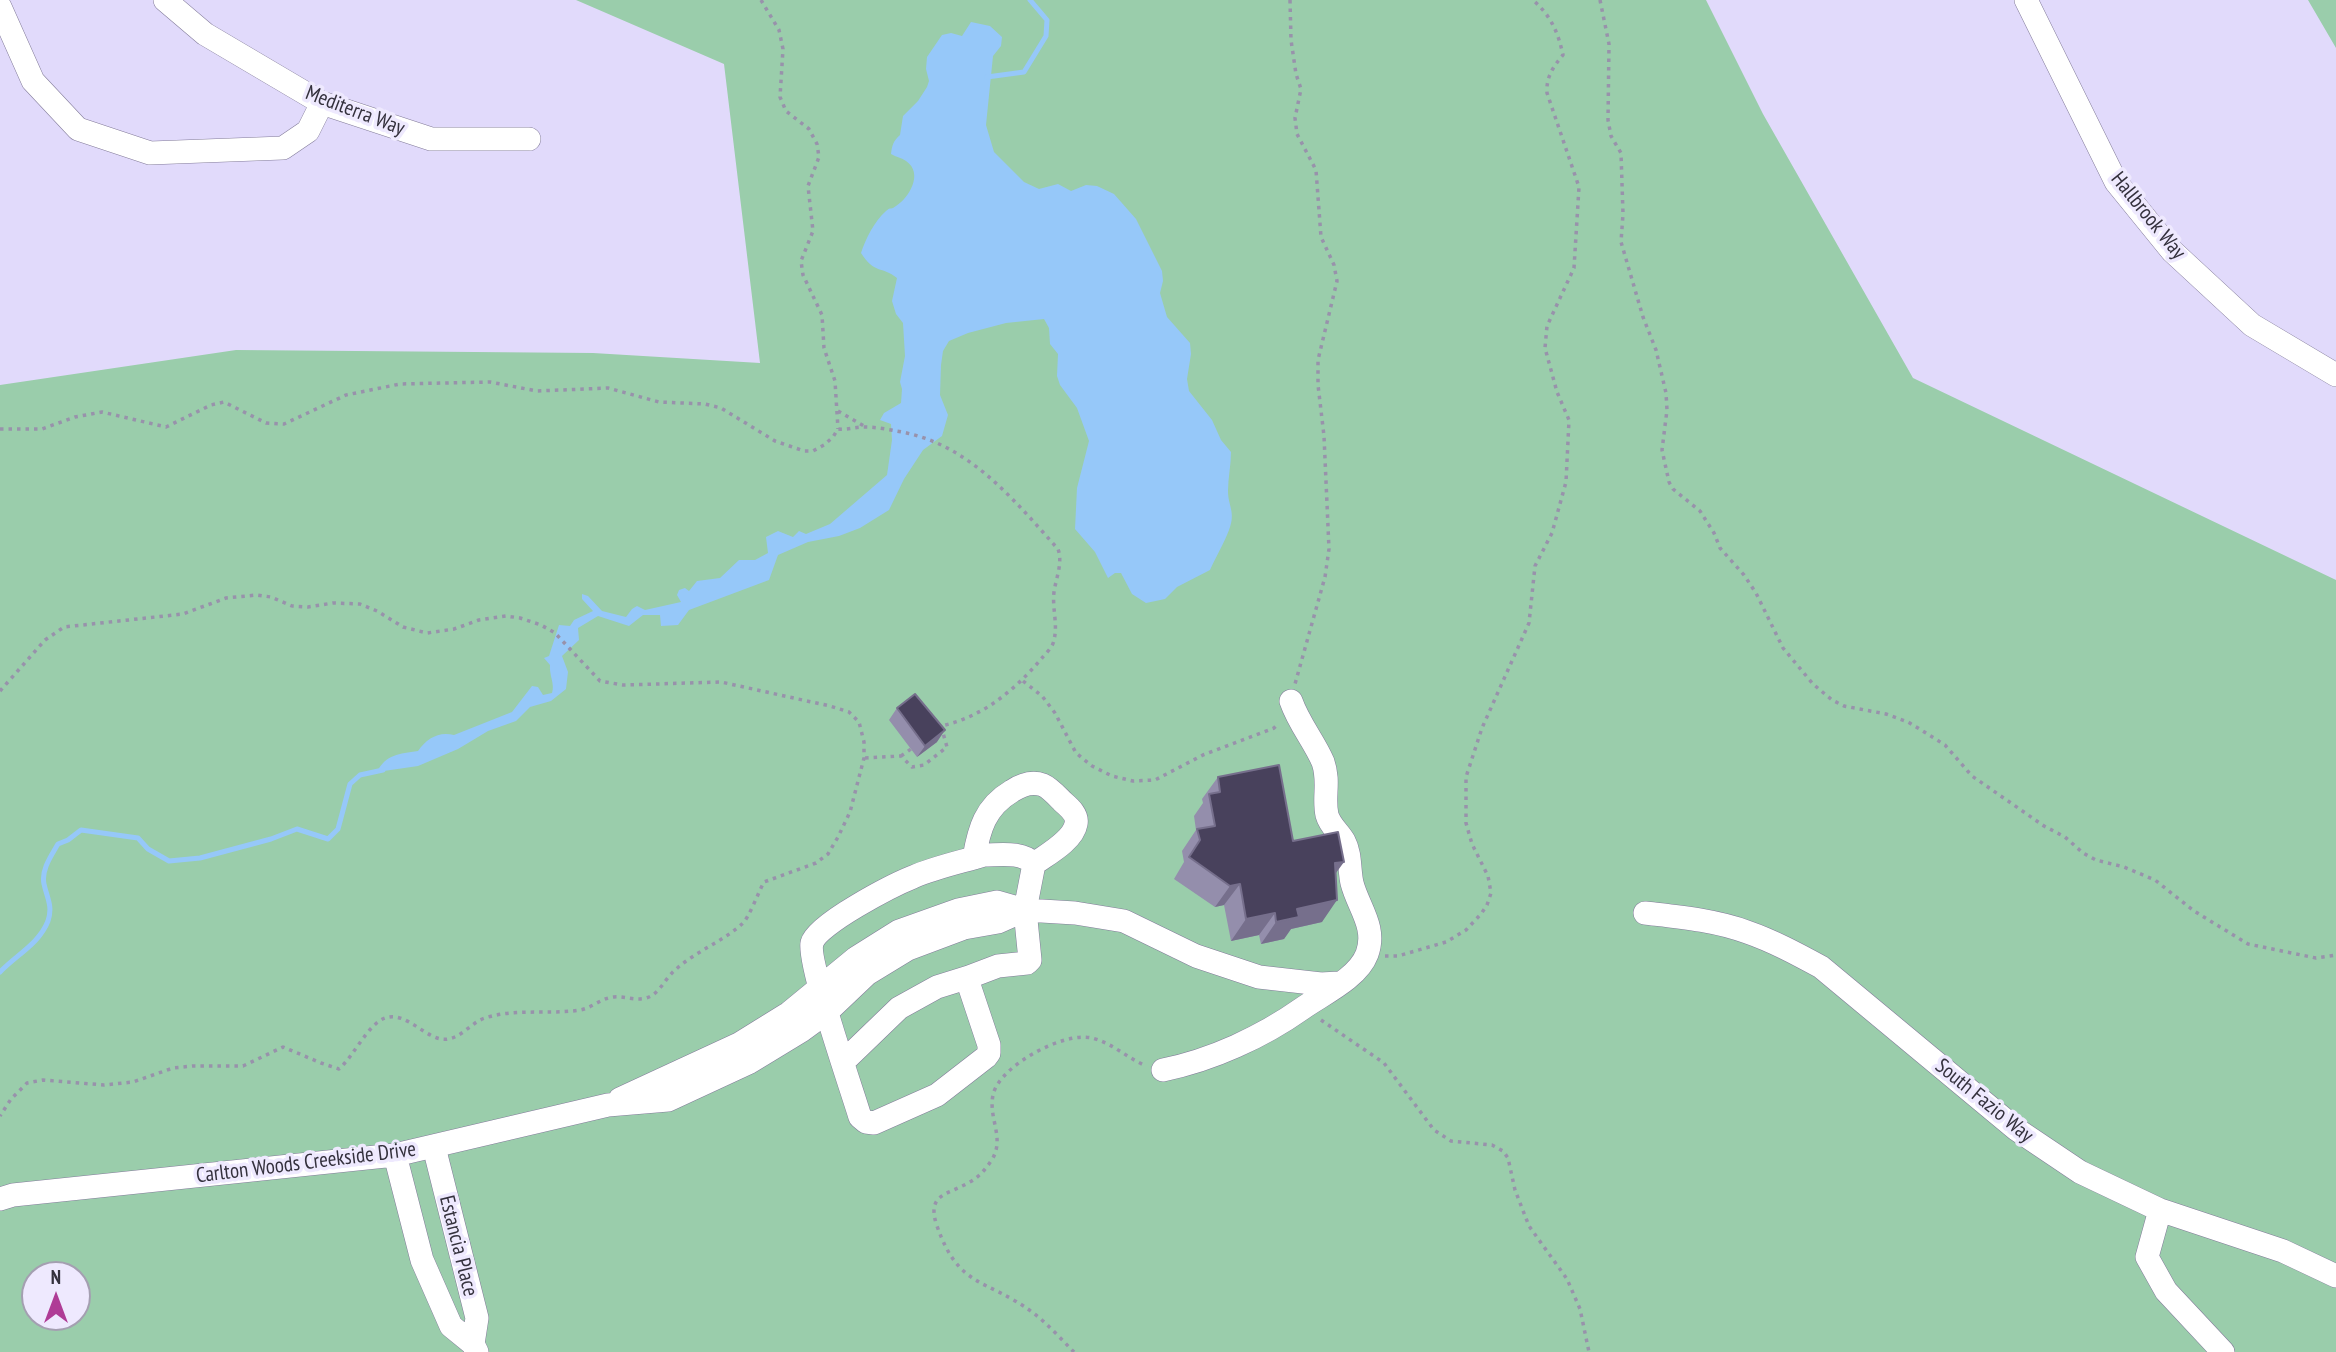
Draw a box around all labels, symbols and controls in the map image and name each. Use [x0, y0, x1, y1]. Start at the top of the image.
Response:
street label: Mediterra Way [302, 81, 408, 141]
street label: Hallbrook Way [2105, 167, 2191, 265]
street label: South Fazio Way [1930, 1054, 2038, 1148]
street label: Carlton Woods Creekside Drive [195, 1137, 417, 1189]
street label: Estancia Place [433, 1193, 483, 1299]
north arrow [21, 1261, 91, 1331]
text: N [51, 1265, 61, 1289]

